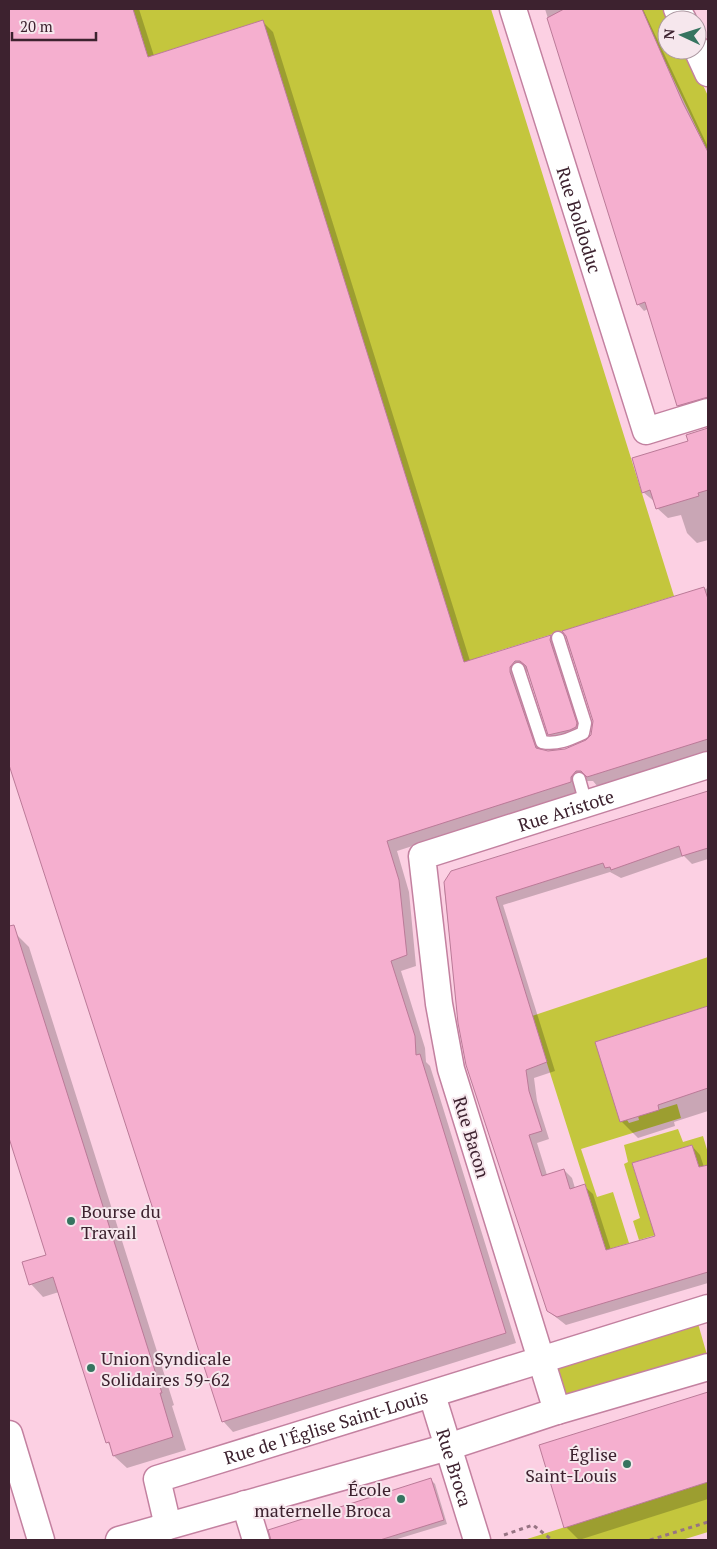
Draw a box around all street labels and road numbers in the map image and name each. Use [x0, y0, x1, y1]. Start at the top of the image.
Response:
street label: Rue Boldoduc [551, 164, 607, 276]
street label: Rue Aristote [515, 784, 617, 837]
street label: Rue Bacon [448, 1093, 496, 1181]
street label: Rue de l'Église Saint-Louis [221, 1384, 431, 1470]
street label: Rue Broca [431, 1425, 478, 1510]

